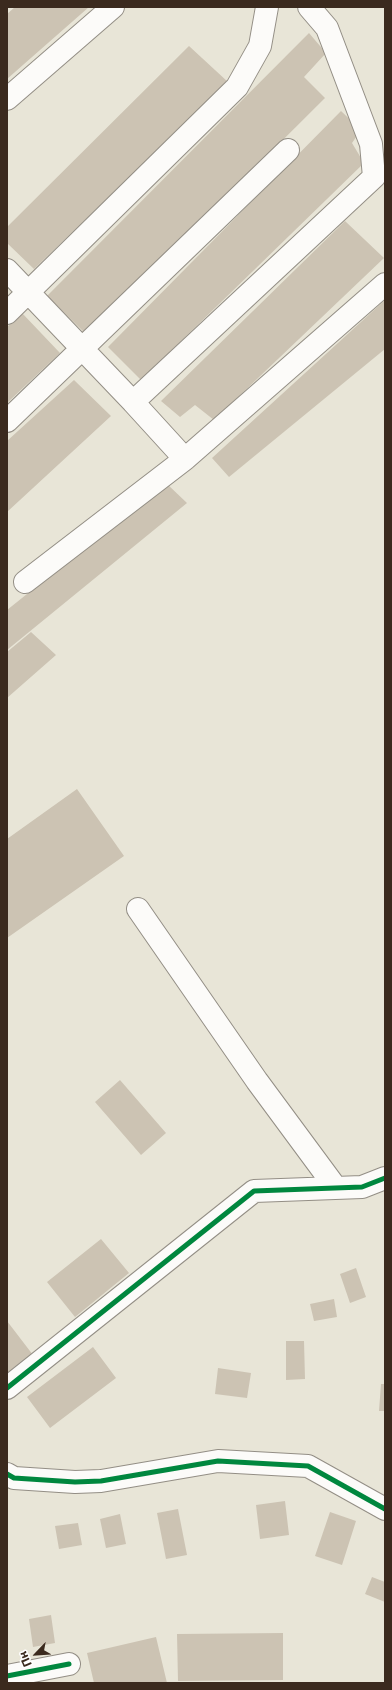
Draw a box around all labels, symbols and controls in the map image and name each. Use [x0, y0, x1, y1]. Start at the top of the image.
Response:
north arrow [16, 1634, 56, 1674]
text: Пн [14, 1648, 36, 1670]

